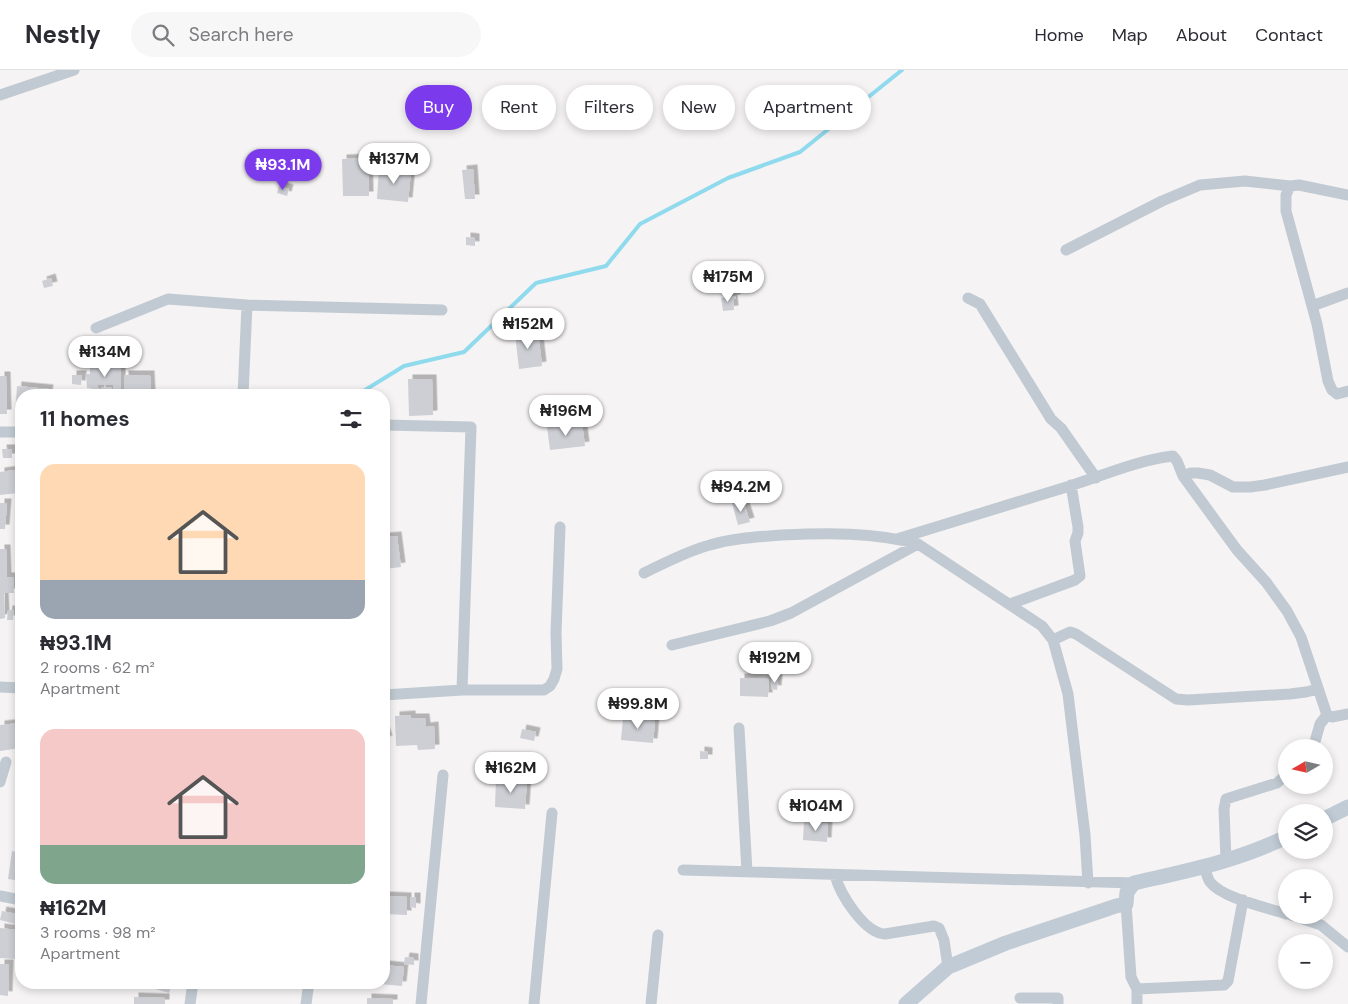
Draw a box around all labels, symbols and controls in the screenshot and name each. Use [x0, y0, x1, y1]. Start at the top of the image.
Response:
search box [131, 12, 481, 57]
text: Nestly [25, 19, 101, 50]
icon: search [149, 21, 177, 49]
text: Search here [189, 22, 294, 47]
text: Home [1034, 23, 1084, 47]
text: Map [1112, 23, 1148, 47]
text: About [1176, 23, 1227, 47]
text: Contact [1255, 23, 1323, 47]
chip: Buy [405, 85, 472, 130]
chip: Rent [482, 85, 556, 130]
chip: Filters [566, 85, 653, 130]
chip: New [663, 85, 735, 130]
chip: Apartment [745, 85, 871, 130]
pin: ₦137M [359, 142, 429, 185]
pin: ₦93.1M [242, 148, 324, 191]
text: ₦137M [369, 148, 419, 169]
text: ₦93.1M [256, 154, 310, 175]
pin: ₦175M [693, 260, 763, 303]
text: ₦175M [703, 266, 753, 287]
pin: ₦152M [493, 308, 563, 350]
text: ₦152M [503, 313, 553, 334]
pin: ₦134M [70, 336, 140, 378]
text: ₦134M [79, 341, 131, 362]
pin: ₦196M [531, 394, 601, 437]
text: ₦196M [540, 400, 592, 421]
text: 11 homes [40, 405, 130, 433]
icon: filters [337, 405, 365, 433]
pin: ₦94.2M [700, 470, 782, 513]
text: ₦94.2M [711, 476, 771, 497]
icon: home [158, 497, 248, 587]
text: ₦93.1M [40, 629, 112, 657]
pin: ₦192M [740, 642, 810, 684]
text: ₦192M [750, 647, 800, 668]
text: 2 rooms · 62 m² [40, 657, 155, 678]
text: Apartment [40, 678, 120, 699]
pin: ₦99.8M [597, 688, 679, 730]
text: ₦99.8M [608, 693, 668, 714]
north arrow [1278, 739, 1332, 794]
map controls [1278, 739, 1333, 989]
pin: ₦162M [476, 752, 546, 794]
text: ₦162M [486, 757, 536, 778]
icon: home [158, 762, 248, 852]
pin: ₦104M [781, 790, 851, 832]
text: ₦104M [789, 795, 843, 816]
button: layers [1278, 804, 1333, 859]
button: + [1278, 869, 1333, 924]
text: ₦162M [40, 894, 107, 922]
text: 3 rooms · 98 m² [40, 922, 156, 943]
button: − [1278, 934, 1333, 989]
text: Apartment [40, 943, 120, 964]

